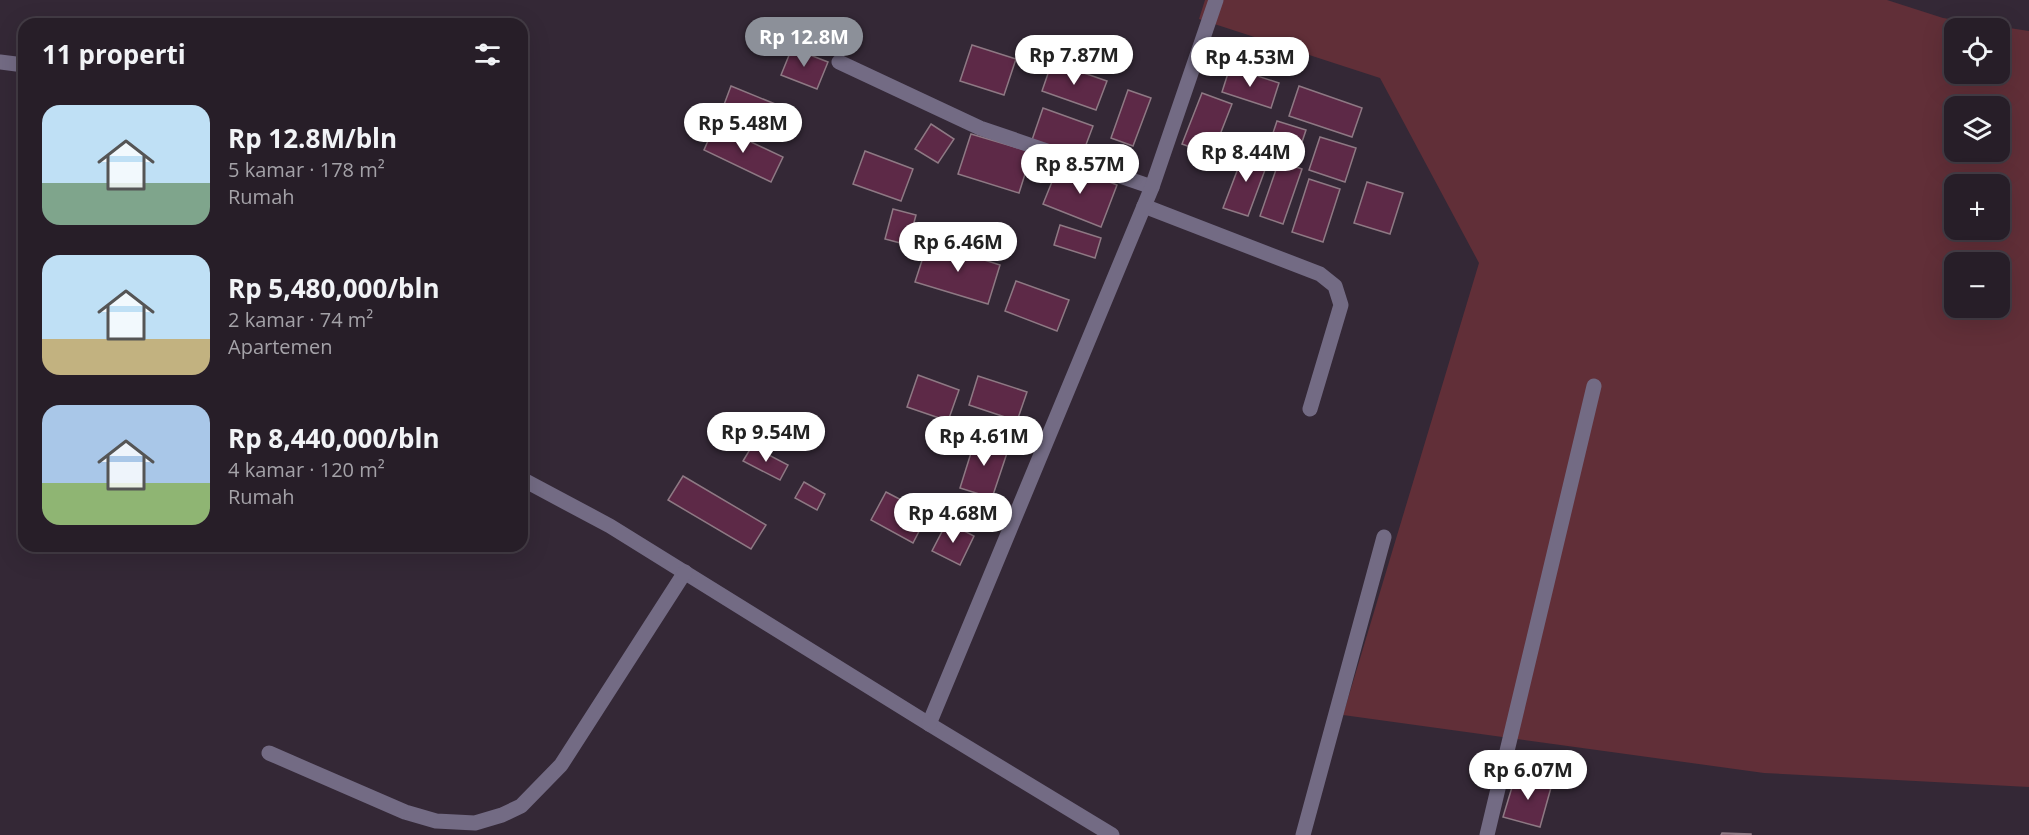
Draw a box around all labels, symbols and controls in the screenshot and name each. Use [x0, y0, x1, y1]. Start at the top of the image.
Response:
pin: Rp 12.8M [742, 17, 866, 68]
map controls [1944, 18, 2010, 318]
button: locate [1944, 18, 2010, 84]
text: Rp 12.8M [759, 23, 849, 50]
pin: Rp 7.87M [1012, 35, 1136, 86]
text: 11 properti [42, 36, 186, 72]
pin: Rp 4.53M [1188, 37, 1312, 88]
icon: filters [471, 38, 504, 71]
text: Rp 7.87M [1029, 41, 1119, 68]
text: Rp 4.53M [1205, 43, 1295, 70]
button: layers [1944, 96, 2010, 162]
pin: Rp 5.48M [681, 103, 805, 154]
text: Rp 5.48M [698, 109, 788, 136]
text: Rp 12.8M/bln [228, 120, 397, 156]
icon: home [90, 129, 162, 201]
pin: Rp 8.44M [1184, 132, 1308, 183]
text: Rp 8.44M [1201, 138, 1291, 165]
pin: Rp 8.57M [1018, 144, 1142, 195]
text: Rp 8.57M [1035, 150, 1125, 177]
text: 5 kamar · 178 m² [228, 156, 385, 183]
button: + [1944, 174, 2010, 240]
text: Rumah [228, 183, 295, 210]
pin: Rp 6.46M [896, 222, 1020, 273]
text: Rp 6.46M [913, 228, 1003, 255]
button: − [1944, 252, 2010, 318]
text: Rp 5,480,000/bln [228, 270, 439, 306]
icon: home [90, 279, 162, 351]
text: 2 kamar · 74 m² [228, 306, 373, 333]
text: Apartemen [228, 333, 333, 360]
pin: Rp 9.54M [704, 412, 828, 463]
pin: Rp 4.61M [922, 416, 1046, 467]
text: Rp 9.54M [721, 418, 811, 445]
text: Rp 8,440,000/bln [228, 420, 439, 456]
text: Rp 4.61M [939, 422, 1029, 449]
icon: home [90, 429, 162, 501]
text: 4 kamar · 120 m² [228, 456, 385, 483]
text: Rumah [228, 483, 295, 510]
pin: Rp 4.68M [891, 493, 1015, 544]
text: Rp 4.68M [908, 499, 998, 526]
pin: Rp 6.07M [1466, 750, 1590, 801]
text: Rp 6.07M [1483, 756, 1573, 783]

